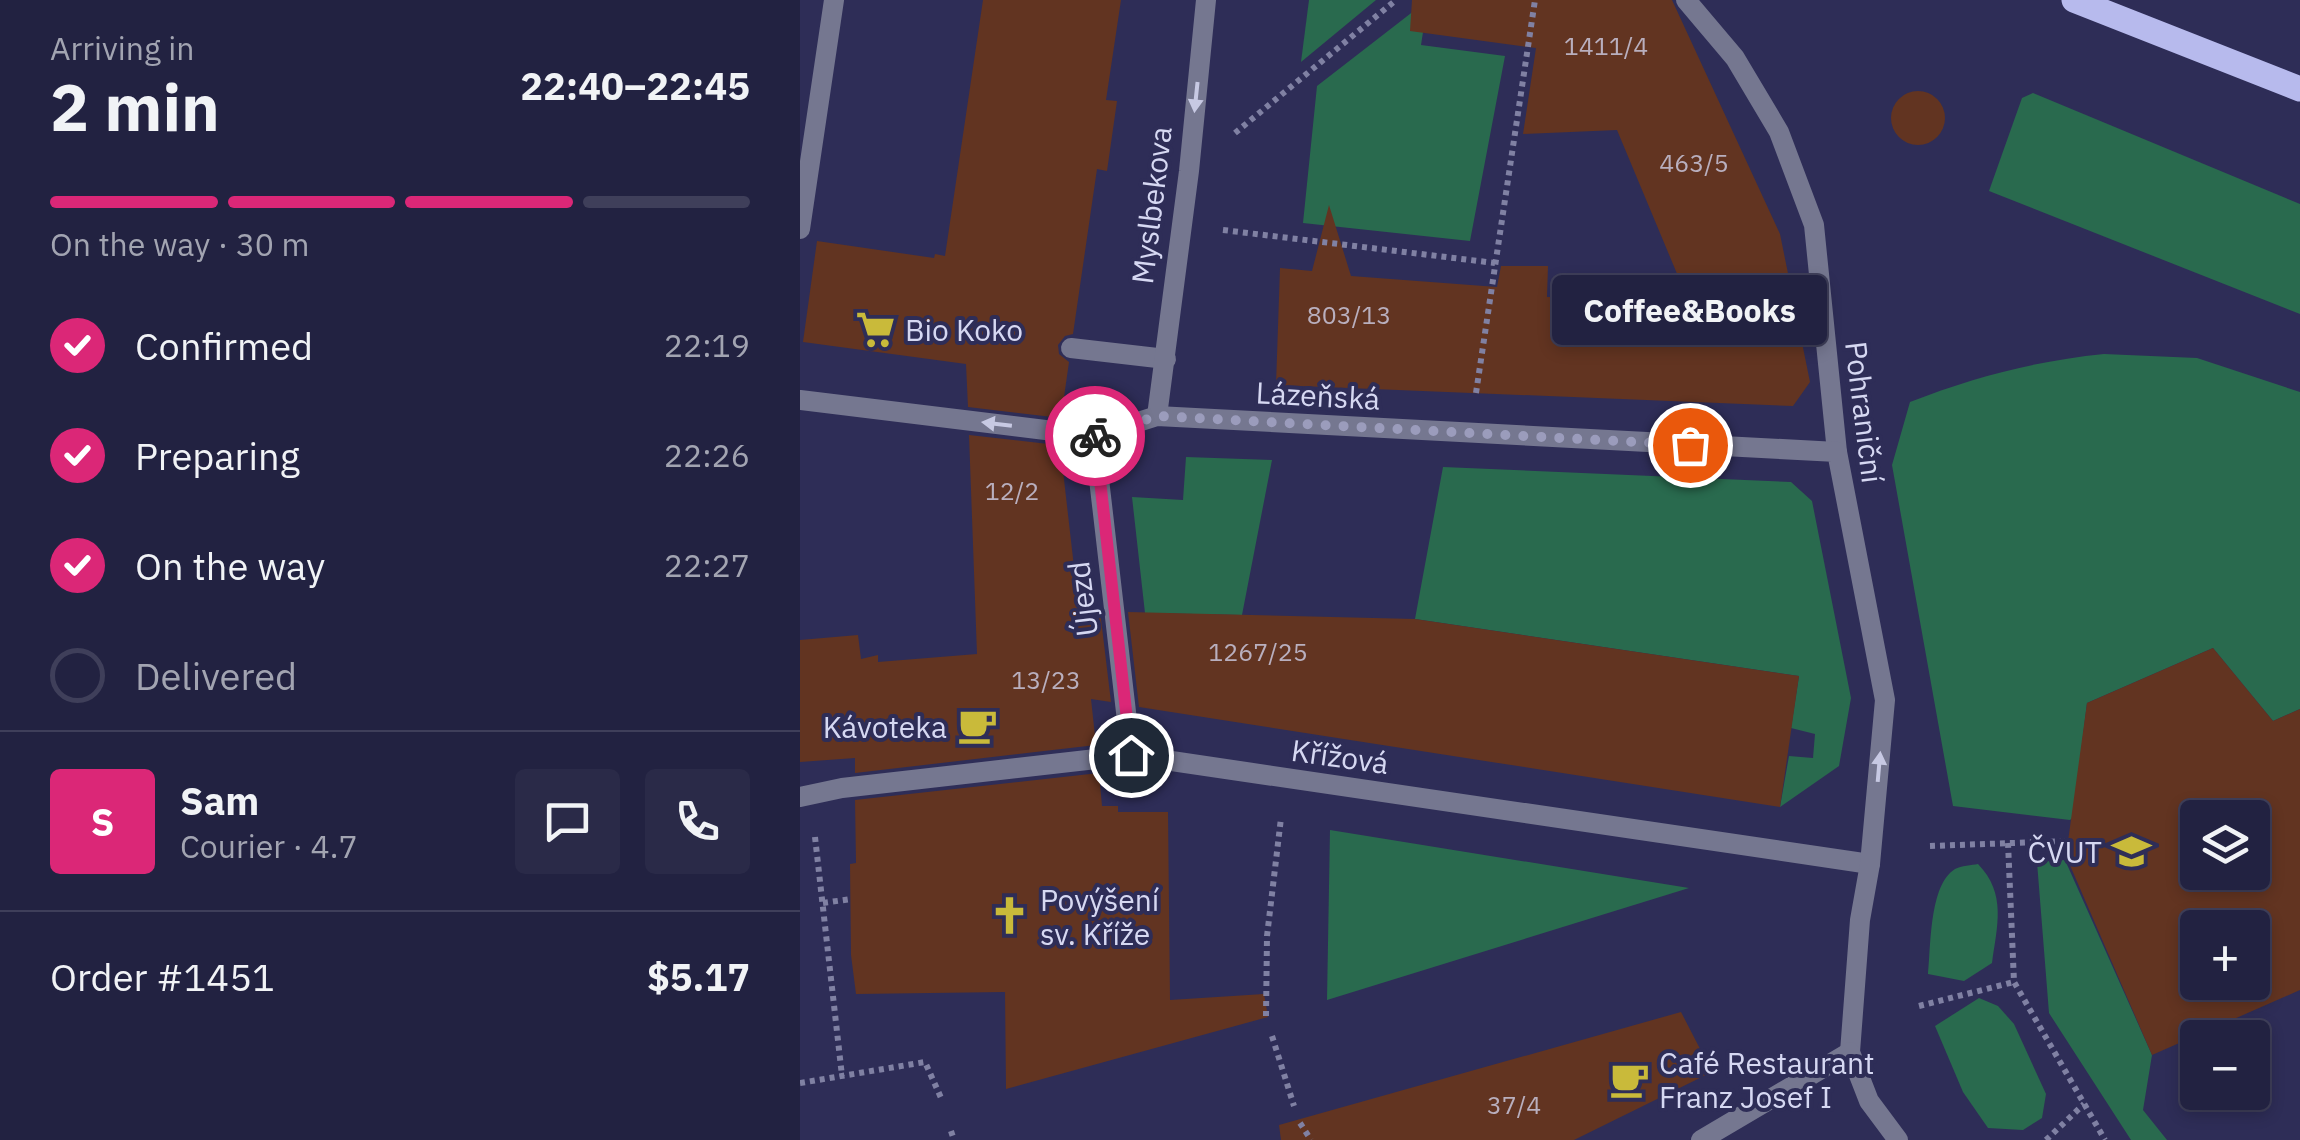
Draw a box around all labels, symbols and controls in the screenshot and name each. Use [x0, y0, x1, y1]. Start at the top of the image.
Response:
text: Arriving in [50, 27, 195, 69]
house number: 1411/4 [1564, 29, 1648, 62]
text: 22:40–22:45 [520, 61, 750, 110]
text: 2 min [50, 64, 220, 149]
one-way arrow [1188, 82, 1204, 113]
street label: Myslbekova [1122, 124, 1180, 286]
house number: 463/5 [1659, 146, 1729, 179]
text: On the way · 30 m [50, 223, 310, 265]
callout: Coffee&Books [1552, 275, 1828, 345]
text: Coffee&Books [1583, 289, 1796, 331]
house number: 803/13 [1307, 298, 1391, 331]
supermarket icon: Bio Koko [854, 308, 896, 350]
place label: Bio Koko [905, 310, 1023, 349]
icon: check [50, 318, 105, 373]
text: Confirmed [135, 321, 313, 370]
text: 22:19 [664, 324, 750, 366]
street label: Pohraniční [1837, 339, 1893, 486]
street label: Lázeňská [1255, 372, 1381, 418]
courier [1045, 386, 1145, 486]
pin [1648, 403, 1733, 488]
icon: bike [1068, 409, 1123, 464]
one-way arrow [980, 416, 1012, 432]
icon: bag [1663, 418, 1718, 473]
icon: check [50, 428, 105, 483]
text: Preparing [135, 431, 300, 480]
text: 22:26 [664, 434, 750, 476]
house number: 12/2 [985, 474, 1039, 507]
icon: check [50, 538, 105, 593]
text: On the way [135, 541, 325, 590]
text: 22:27 [664, 544, 750, 586]
street label: Újezd [1058, 559, 1106, 639]
house number: 1267/25 [1208, 635, 1308, 668]
text: Delivered [135, 651, 297, 700]
house number: 13/23 [1011, 663, 1081, 696]
cafe icon: Kávoteka [956, 705, 998, 747]
place label: Kávoteka [823, 707, 947, 746]
pin [1089, 713, 1174, 798]
icon: home [1104, 728, 1159, 783]
street label: Křížová [1289, 730, 1391, 782]
one-way arrow [1871, 751, 1887, 782]
button: chat [515, 769, 620, 874]
button: phone [645, 769, 750, 874]
text: Sam [180, 776, 259, 825]
text: S [91, 797, 114, 846]
map controls [2180, 800, 2270, 1110]
button: layers [2180, 800, 2270, 890]
text: Courier · 4.7 [180, 825, 358, 867]
school or university icon: ČVUT [2111, 830, 2153, 872]
place label: ČVUT [2028, 832, 2102, 871]
place label: Povýšení sv. Kříže [1040, 880, 1160, 953]
church icon: Povýšení sv. Kříže [989, 895, 1031, 937]
button: + [2180, 910, 2270, 1000]
text: Order #1451 [50, 952, 275, 1001]
text: $5.17 [647, 952, 750, 1001]
button: − [2180, 1020, 2270, 1110]
place label: Café Restaurant Franz Josef I [1659, 1043, 1875, 1116]
cafe icon: Café Restaurant Franz Josef I [1608, 1058, 1650, 1100]
house number: 37/4 [1487, 1088, 1541, 1121]

